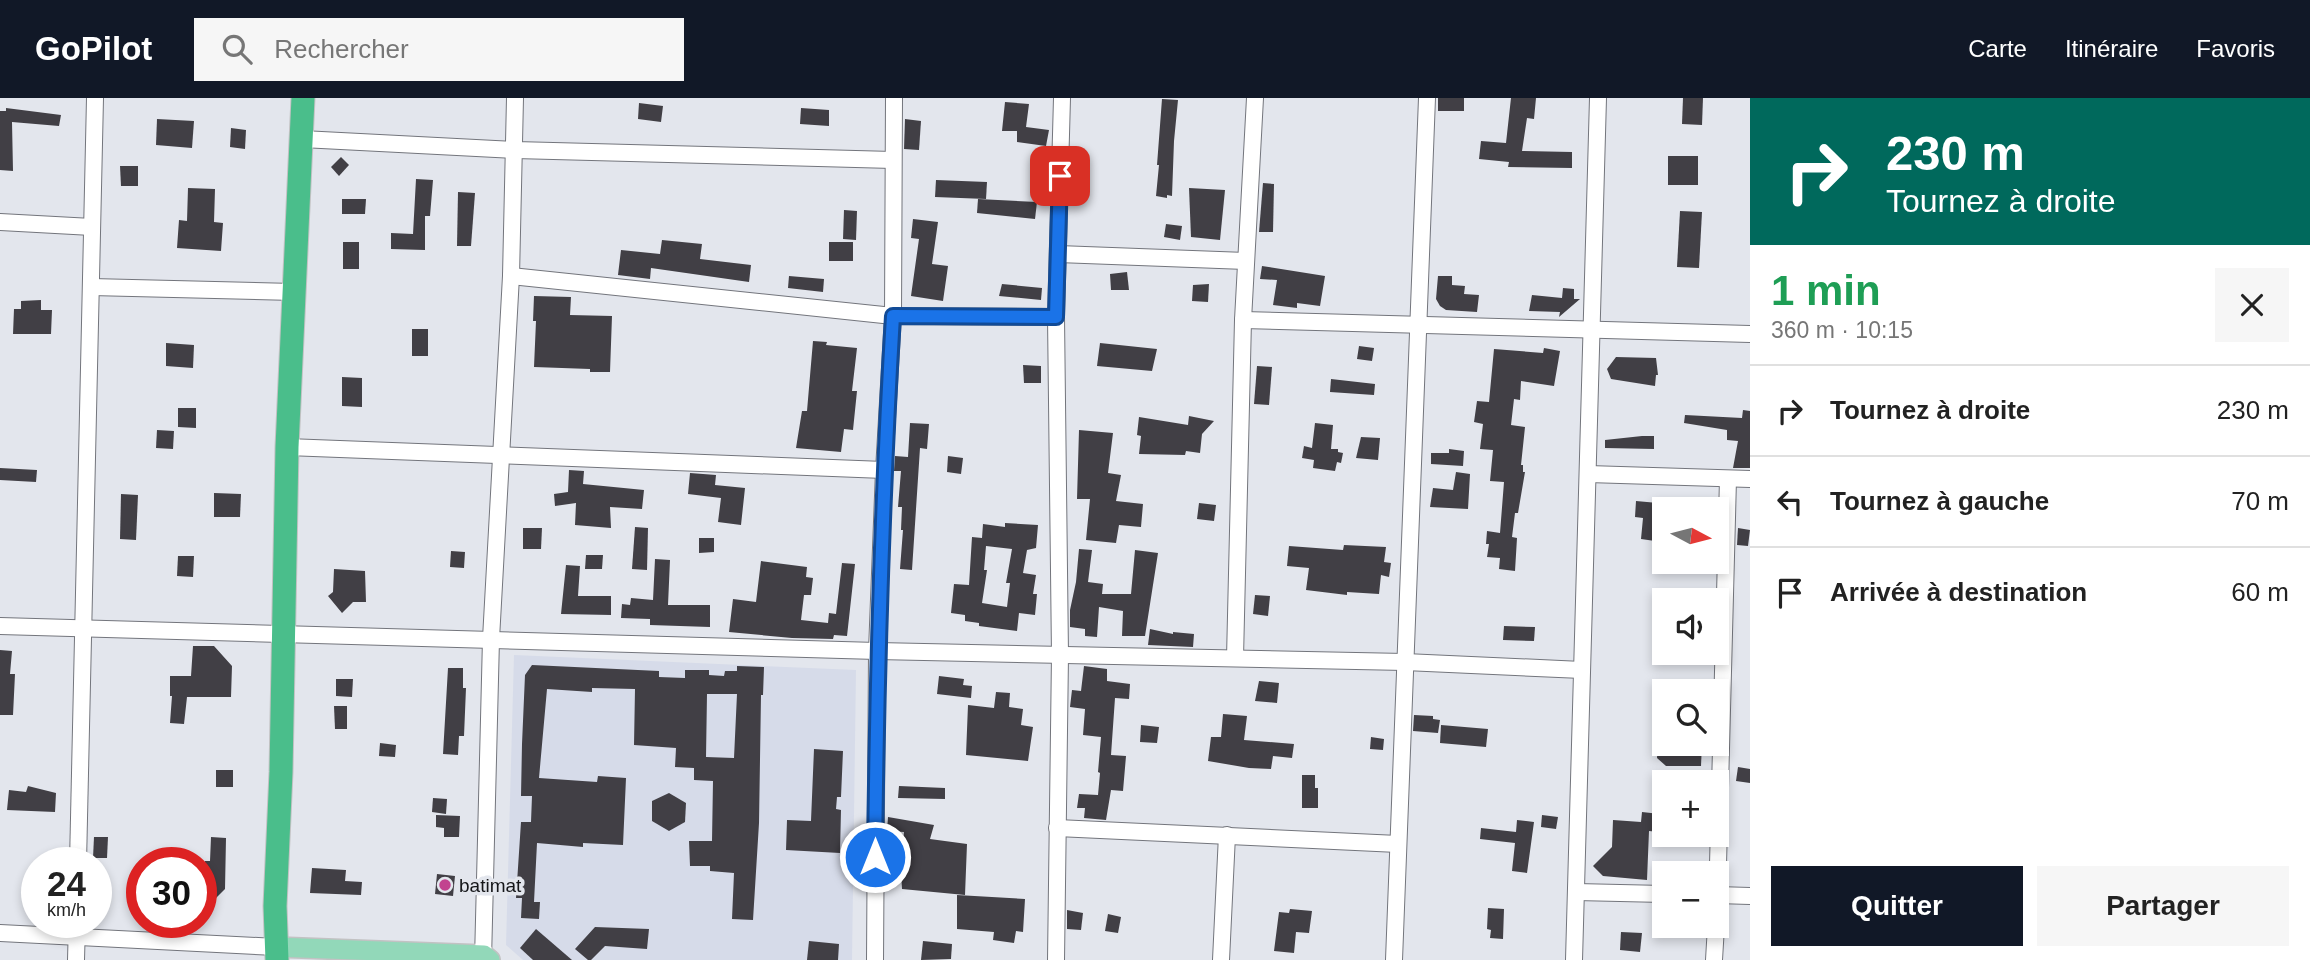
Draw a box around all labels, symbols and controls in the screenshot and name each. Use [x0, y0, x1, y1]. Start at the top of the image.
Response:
search box [194, 18, 684, 81]
text: GoPilot [35, 30, 152, 67]
icon: search [218, 30, 256, 68]
text: Rechercher [274, 34, 409, 64]
text: Carte [1968, 35, 2027, 62]
text: Itinéraire [2065, 35, 2158, 62]
text: Favoris [2196, 35, 2275, 62]
icon: right [1771, 126, 1862, 217]
text: 230 m [1886, 126, 2025, 180]
pin [1030, 146, 1090, 206]
icon: arrive [1041, 157, 1079, 195]
text: Tournez à droite [1886, 183, 2115, 219]
text: 1 min [1771, 267, 1881, 314]
button: close [2215, 268, 2289, 342]
text: 360 m · 10:15 [1771, 317, 1913, 343]
icon: right [1771, 392, 1809, 430]
text: Tournez à droite [1830, 395, 2030, 425]
text: 230 m [2217, 395, 2289, 425]
icon: left [1771, 483, 1809, 521]
text: Tournez à gauche [1830, 486, 2049, 516]
text: 70 m [2231, 486, 2289, 516]
north arrow [1652, 497, 1729, 574]
map controls [1652, 497, 1729, 938]
icon: arrive [1771, 574, 1809, 612]
text: Arrivée à destination [1830, 577, 2087, 607]
text: 60 m [2231, 577, 2289, 607]
button: sound [1652, 588, 1729, 665]
button: search [1652, 679, 1729, 756]
button: + [1652, 770, 1729, 847]
position arrow [838, 820, 912, 894]
speed limit sign: 30 [126, 847, 217, 938]
button: − [1652, 861, 1729, 938]
text: 24 [47, 864, 86, 903]
button: Quitter [1771, 866, 2023, 946]
button: Partager [2037, 866, 2289, 946]
place label: batimat [459, 875, 522, 896]
marker: batimat [437, 877, 453, 893]
text: km/h [47, 900, 86, 920]

